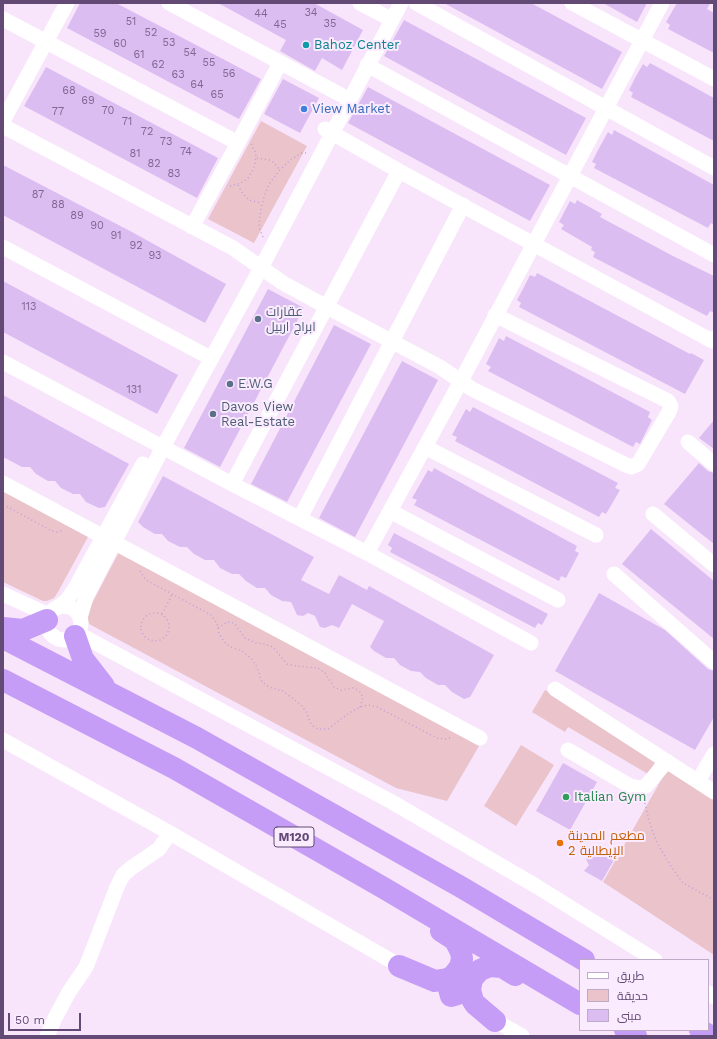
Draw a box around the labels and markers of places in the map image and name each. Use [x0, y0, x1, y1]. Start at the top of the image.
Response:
place label: Bahoz Center [314, 37, 400, 53]
marker: Bahoz Center [301, 40, 311, 50]
place label: View Market [312, 101, 390, 117]
marker: View Market [299, 104, 309, 114]
place label: عقارات ابراج اربیل [266, 304, 316, 335]
marker: عقارات ابراج اربیل [253, 314, 263, 324]
place label: E.W.G [238, 376, 273, 392]
marker: E.W.G [225, 379, 235, 389]
place label: Davos View Real-Estate [221, 399, 295, 430]
marker: Davos View Real-Estate [208, 409, 218, 419]
place label: Italian Gym [574, 789, 646, 805]
marker: Italian Gym [561, 792, 571, 802]
place label: مطعم المدينة الإيطالية 2 [568, 828, 645, 859]
marker: مطعم المدينة الإيطالية 2 [555, 838, 565, 848]

